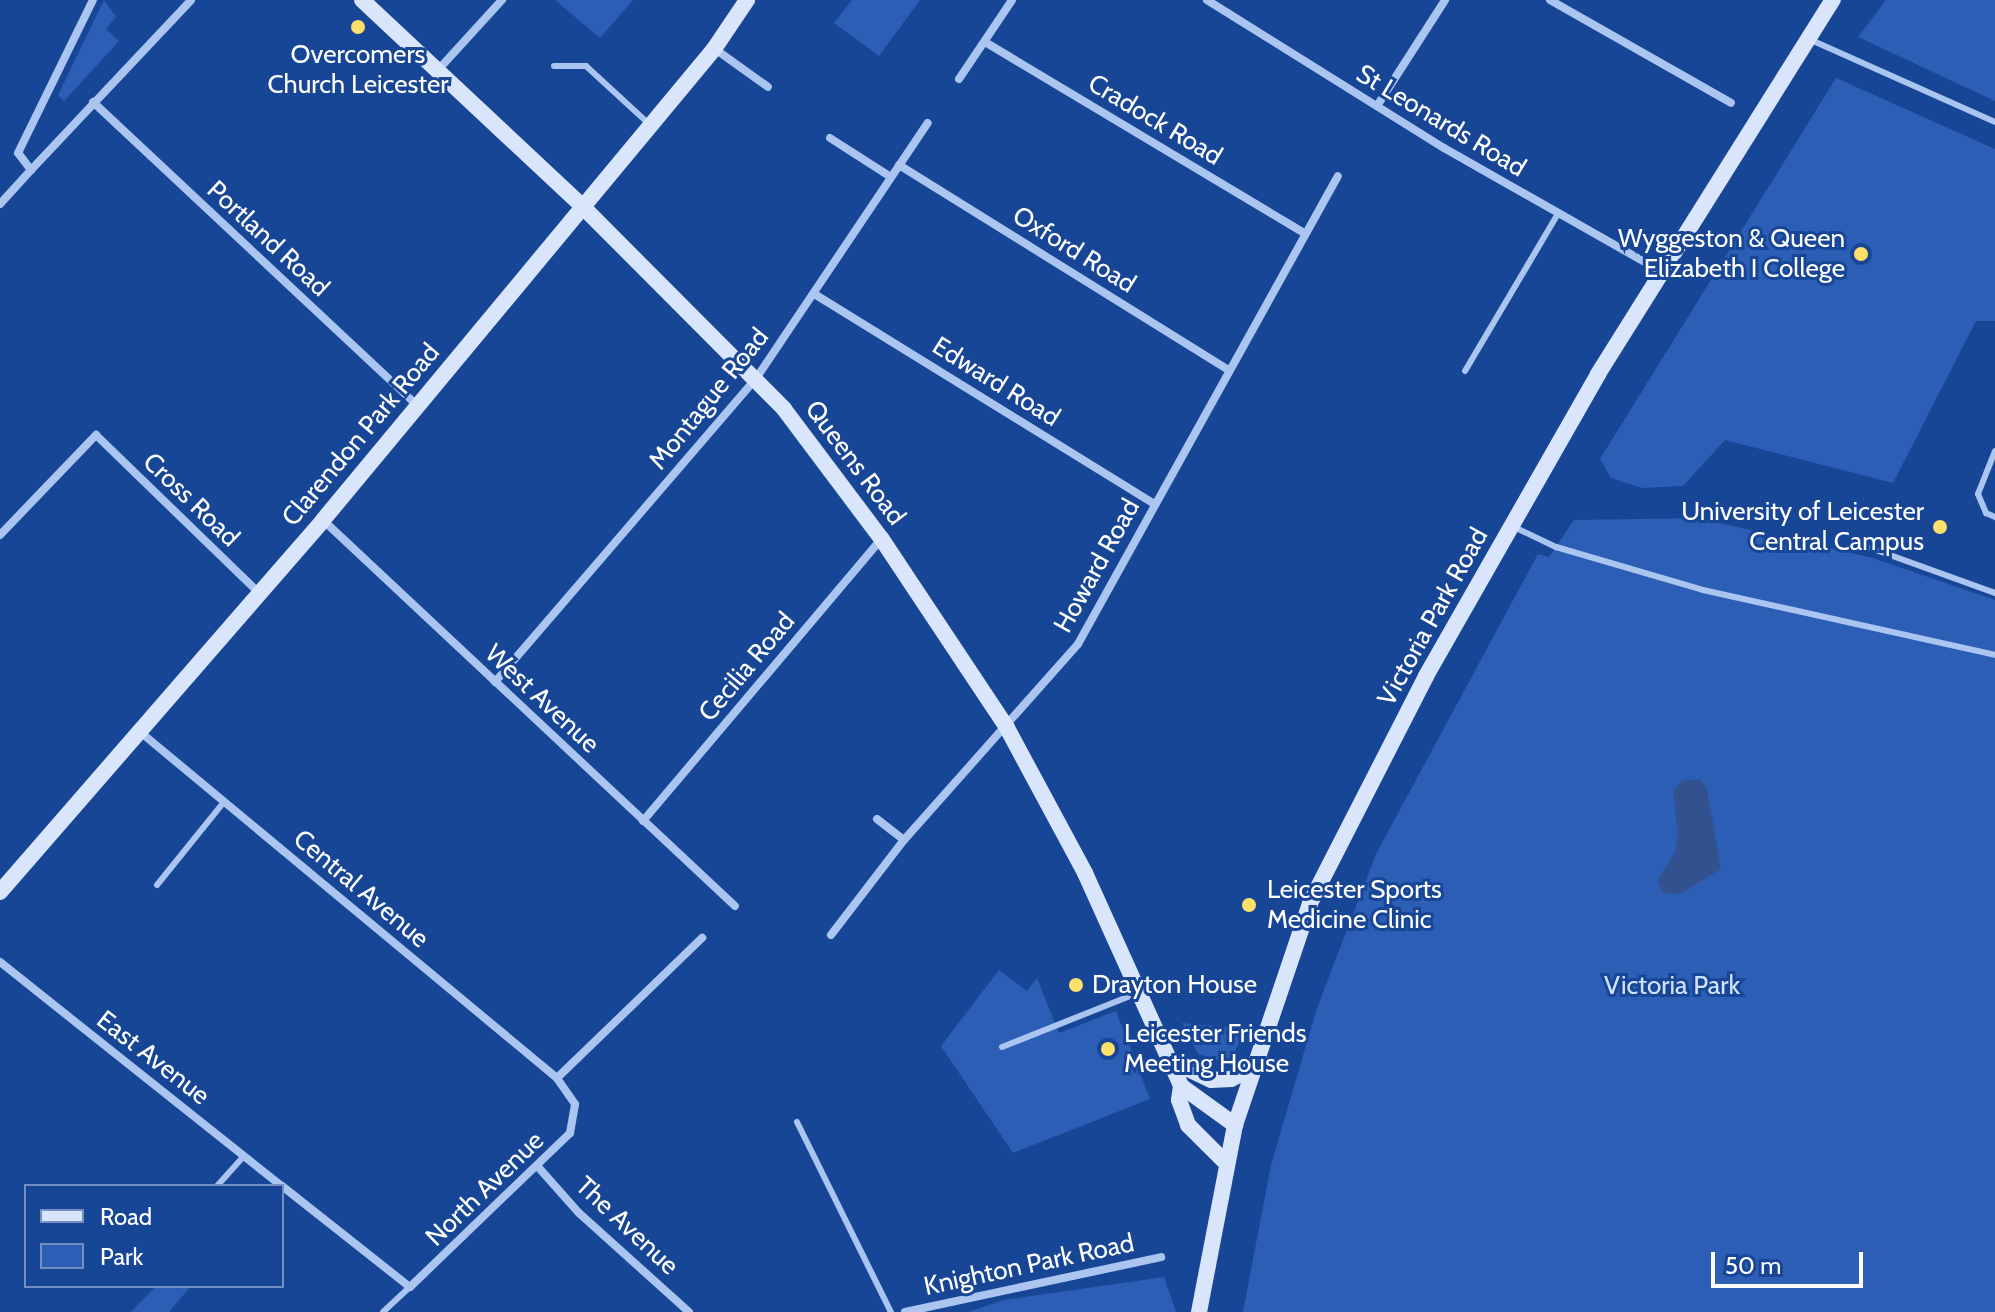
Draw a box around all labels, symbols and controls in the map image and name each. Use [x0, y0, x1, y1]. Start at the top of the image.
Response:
marker: Overcomers Church Leicester [349, 18, 367, 36]
place label: Overcomers Church Leicester [268, 39, 448, 100]
street label: St Leonards Road [1351, 58, 1531, 184]
street label: Cradock Road [1082, 68, 1228, 172]
street label: Portland Road [200, 175, 336, 303]
street label: Oxford Road [1007, 200, 1141, 300]
place label: Wyggeston & Queen Elizabeth I College [1618, 223, 1845, 284]
marker: Wyggeston & Queen Elizabeth I College [1852, 245, 1870, 263]
street label: Montague Road [643, 322, 775, 476]
street label: Edward Road [927, 331, 1065, 433]
street label: Clarendon Park Road [276, 337, 446, 533]
street label: Queens Road [798, 395, 912, 531]
street label: Cross Road [136, 446, 246, 554]
street label: Howard Road [1047, 494, 1147, 638]
place label: University of Leicester Central Campus [1681, 496, 1924, 558]
marker: University of Leicester Central Campus [1931, 518, 1949, 536]
street label: Victoria Park Road [1371, 523, 1495, 711]
street label: Cecilia Road [692, 606, 802, 728]
street label: West Avenue [478, 638, 606, 760]
street label: Central Avenue [287, 823, 435, 955]
place label: Leicester Sports Medicine Clinic [1267, 874, 1442, 936]
marker: Leicester Sports Medicine Clinic [1238, 894, 1260, 916]
place label: Drayton House [1092, 969, 1257, 1001]
park label: Victoria Park [1604, 970, 1740, 1002]
marker: Drayton House [1067, 976, 1085, 994]
street label: East Avenue [90, 1004, 216, 1112]
place label: Leicester Friends Meeting House [1124, 1018, 1307, 1080]
marker: Leicester Friends Meeting House [1099, 1040, 1117, 1058]
street label: North Avenue [420, 1125, 550, 1253]
street label: The Avenue [569, 1170, 685, 1282]
legend [24, 1184, 284, 1288]
text: Road [100, 1202, 152, 1231]
street label: Knighton Park Road [921, 1227, 1137, 1303]
scale bar [1715, 1236, 1867, 1286]
text: Park [100, 1242, 143, 1271]
text: 50 m [1725, 1251, 1781, 1280]

